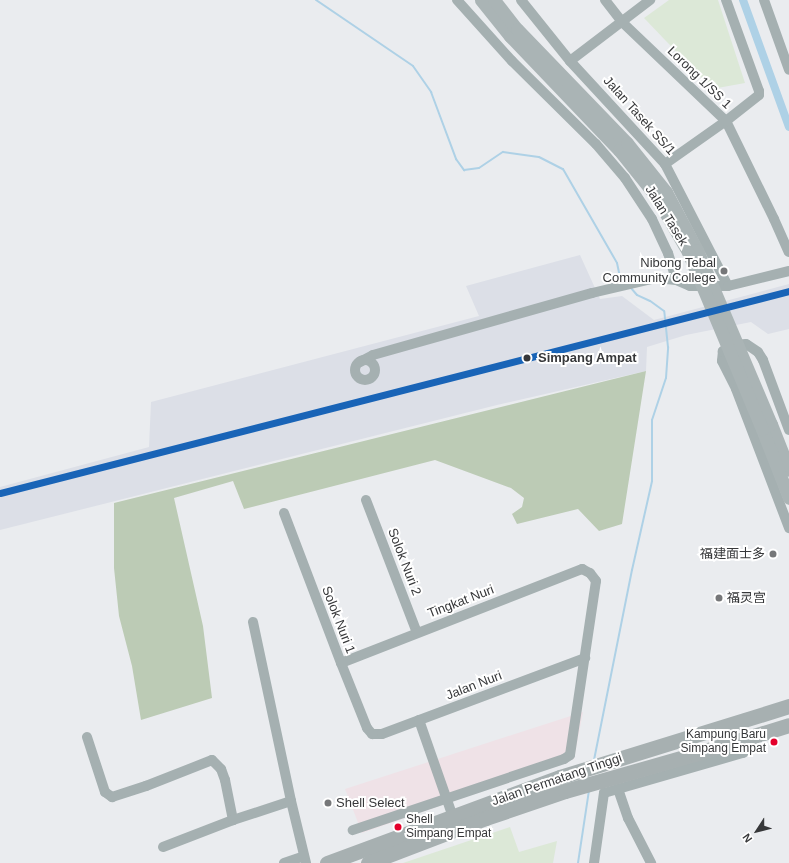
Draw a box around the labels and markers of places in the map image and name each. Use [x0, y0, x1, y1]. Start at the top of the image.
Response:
place label: Nibong Tebal Community College [603, 256, 716, 287]
marker: Nibong Tebal Community College [719, 266, 729, 276]
place label: Simpang Ampat [538, 350, 637, 366]
marker: Simpang Ampat [520, 351, 534, 365]
place label: 福建面士多 [700, 546, 765, 562]
marker: 福建面士多 [768, 549, 778, 559]
place label: 福灵宫 [727, 590, 766, 606]
marker: 福灵宫 [714, 593, 724, 603]
place label: Kampung Baru Simpang Empat [681, 728, 766, 756]
marker: Kampung Baru Simpang Empat [769, 737, 779, 747]
place label: Shell Select [336, 795, 405, 811]
marker: Shell Select [323, 798, 333, 808]
place label: Shell Simpang Empat [406, 813, 491, 841]
marker: Shell Simpang Empat [393, 822, 403, 832]

